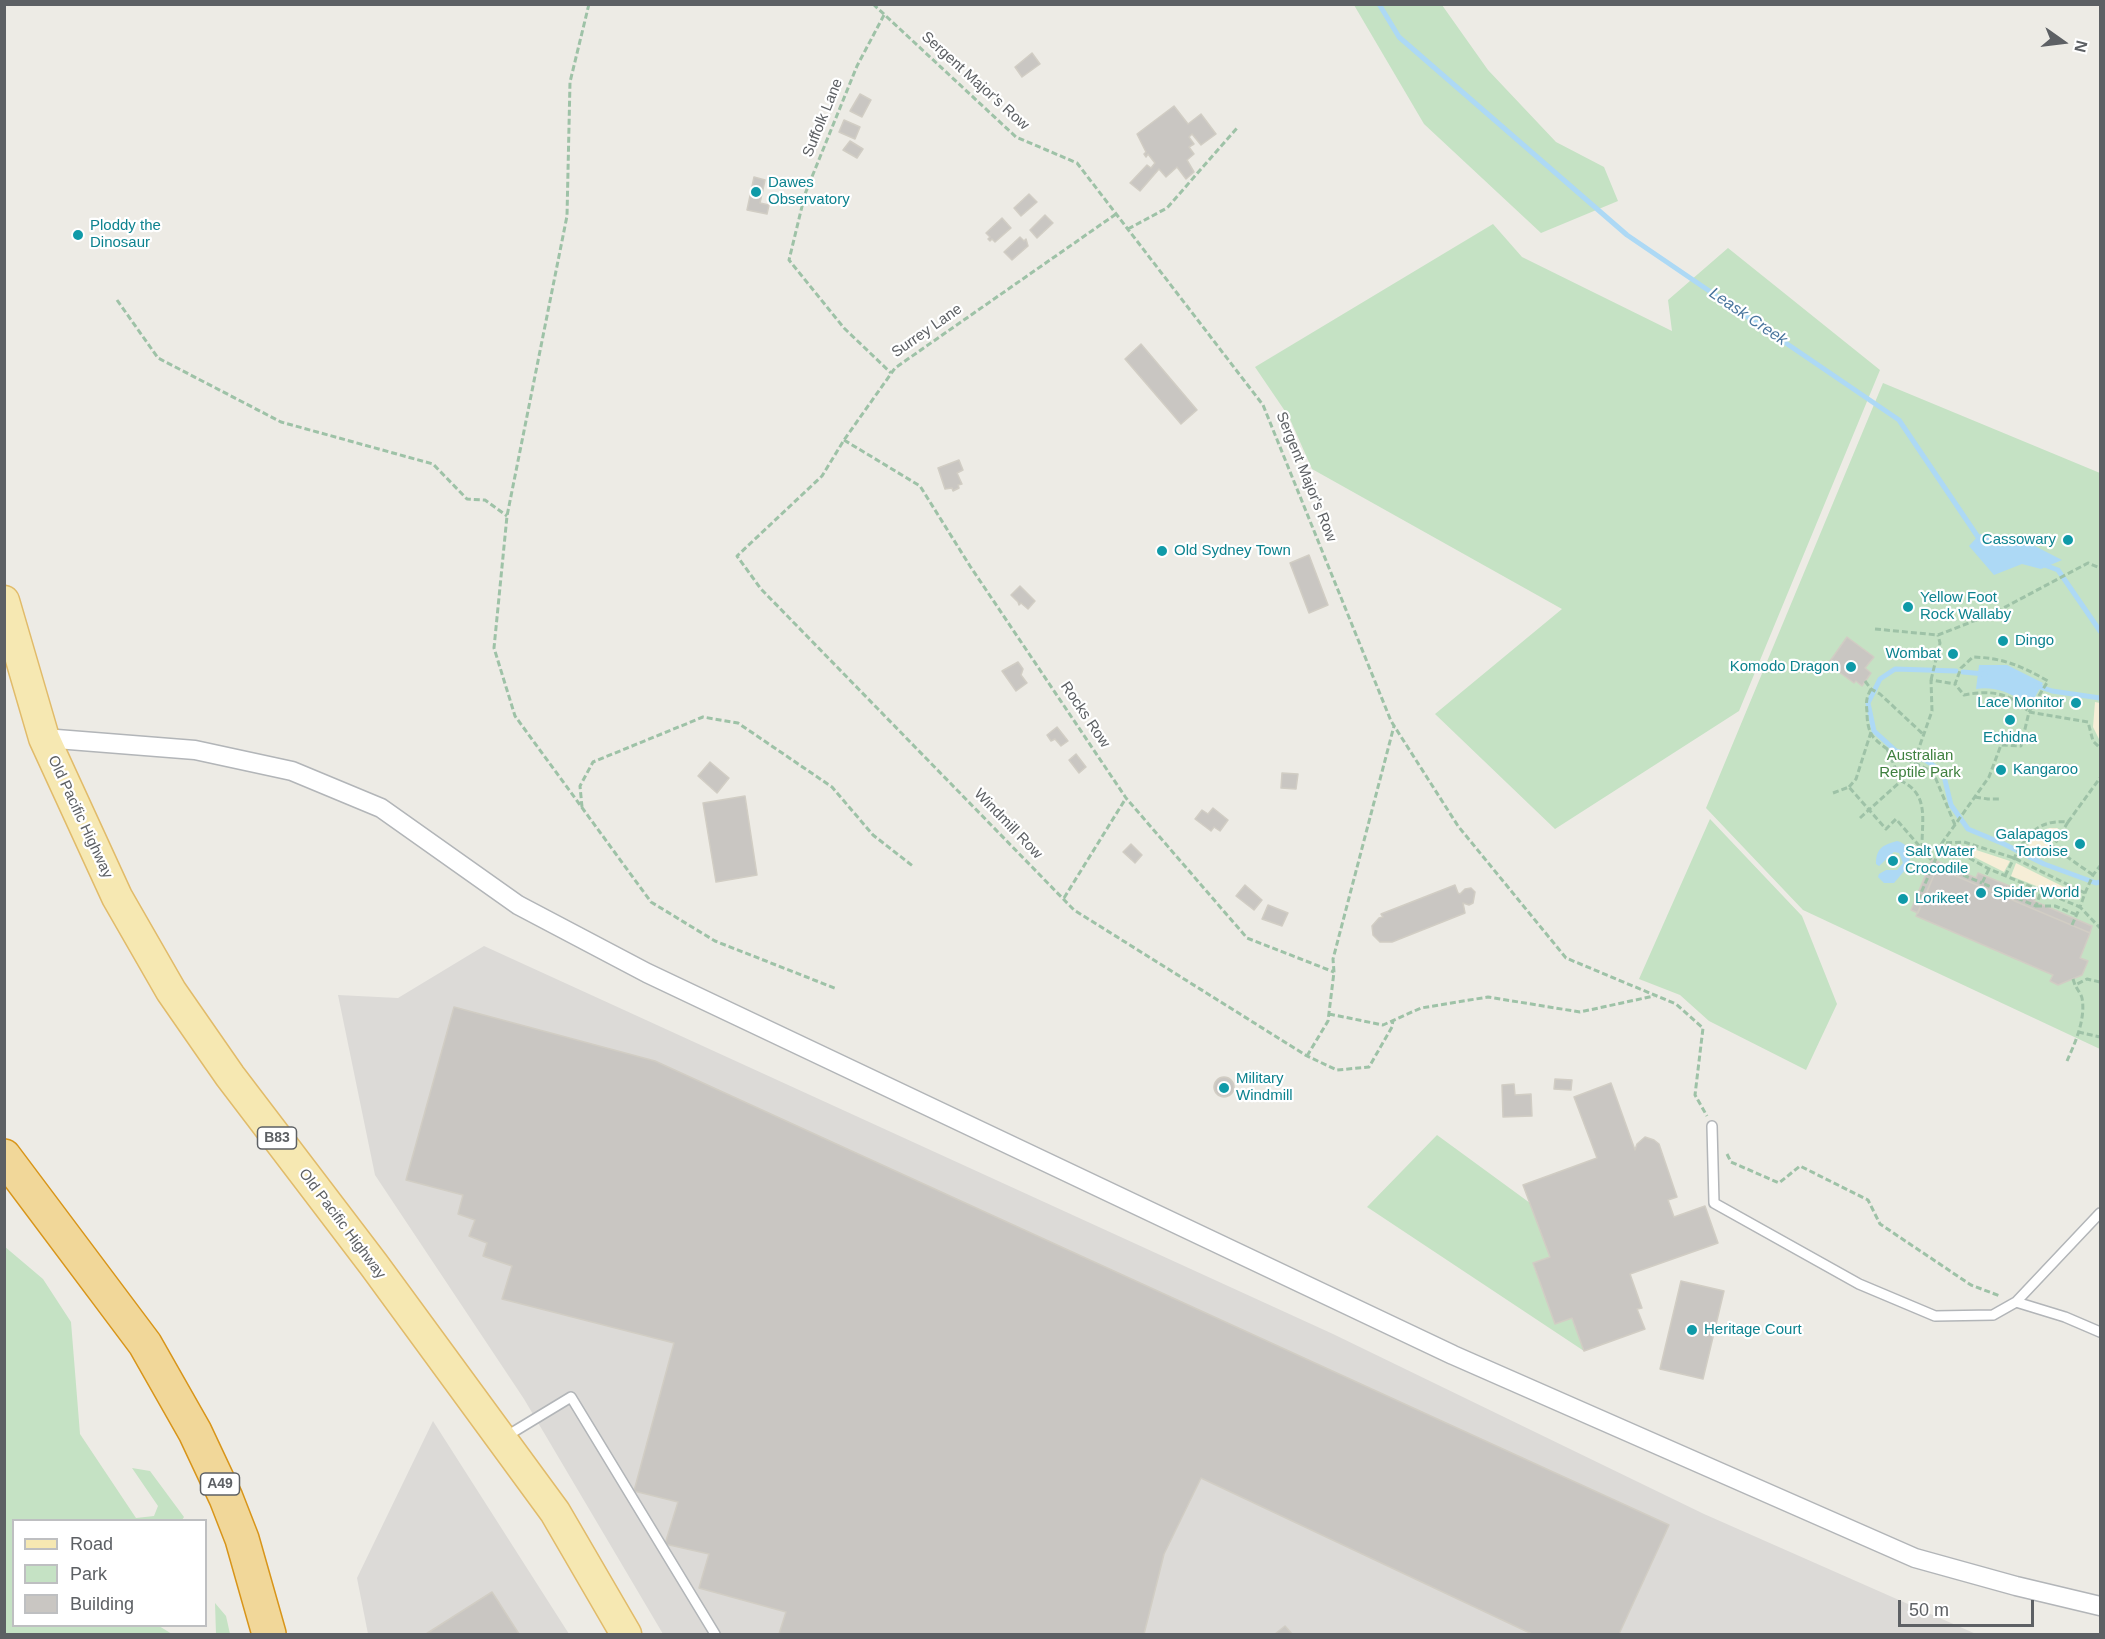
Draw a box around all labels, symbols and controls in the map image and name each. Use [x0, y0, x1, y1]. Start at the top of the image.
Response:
north arrow [2033, 12, 2093, 72]
street label: Sergent Major's Row [917, 28, 1033, 134]
text: N [2071, 39, 2091, 54]
street label: Suffolk Lane [799, 76, 847, 160]
place label: Dawes Observatory [768, 174, 850, 209]
marker: Dawes Observatory [749, 185, 763, 199]
place label: Ploddy the Dinosaur [90, 217, 161, 252]
marker: Ploddy the Dinosaur [71, 228, 85, 242]
water label: Leask Creek [1705, 284, 1791, 350]
street label: Surrey Lane [888, 300, 966, 362]
street label: Sergent Major's Row [1272, 409, 1340, 545]
place label: Cassowary [1982, 531, 2056, 549]
marker: Cassowary [2061, 533, 2075, 547]
place label: Old Sydney Town [1174, 542, 1291, 560]
marker: Old Sydney Town [1155, 544, 1169, 558]
place label: Yellow Foot Rock Wallaby [1920, 589, 2011, 624]
marker: Yellow Foot Rock Wallaby [1901, 600, 1915, 614]
place label: Dingo [2015, 632, 2054, 650]
marker: Dingo [1996, 634, 2010, 648]
place label: Wombat [1885, 645, 1941, 663]
marker: Wombat [1946, 647, 1960, 661]
place label: Komodo Dragon [1730, 658, 1839, 676]
marker: Komodo Dragon [1844, 660, 1858, 674]
street label: Rocks Row [1056, 679, 1114, 751]
place label: Lace Monitor [1977, 694, 2064, 712]
marker: Lace Monitor [2069, 696, 2083, 710]
marker: Echidna [2003, 713, 2017, 727]
place label: Echidna [1983, 729, 2037, 747]
park label: Australian Reptile Park [1879, 747, 1961, 782]
street label: Old Pacific Highway [44, 753, 116, 881]
place label: Kangaroo [2013, 761, 2078, 779]
marker: Kangaroo [1994, 763, 2008, 777]
street label: Windmill Row [970, 785, 1046, 863]
place label: Galapagos Tortoise [1995, 826, 2068, 861]
marker: Galapagos Tortoise [2073, 837, 2087, 851]
place label: Salt Water Crocodile [1905, 843, 1974, 878]
marker: Salt Water Crocodile [1886, 854, 1900, 868]
place label: Spider World [1993, 884, 2079, 902]
marker: Spider World [1974, 886, 1988, 900]
place label: Lorikeet [1915, 890, 1968, 908]
marker: Lorikeet [1896, 892, 1910, 906]
place label: Military Windmill [1236, 1070, 1293, 1105]
marker: Military Windmill [1217, 1081, 1231, 1095]
road number: B83 [258, 1127, 296, 1149]
street label: Old Pacific Highway [295, 1165, 389, 1283]
place label: Heritage Court [1704, 1321, 1802, 1339]
marker: Heritage Court [1685, 1323, 1699, 1337]
road number: A49 [200, 1473, 240, 1495]
legend [12, 1519, 207, 1627]
text: Road [70, 1534, 113, 1554]
text: Park [70, 1564, 107, 1584]
scale bar [1901, 1588, 2038, 1626]
text: Building [70, 1594, 134, 1614]
text: 50 m [1909, 1600, 1949, 1620]

